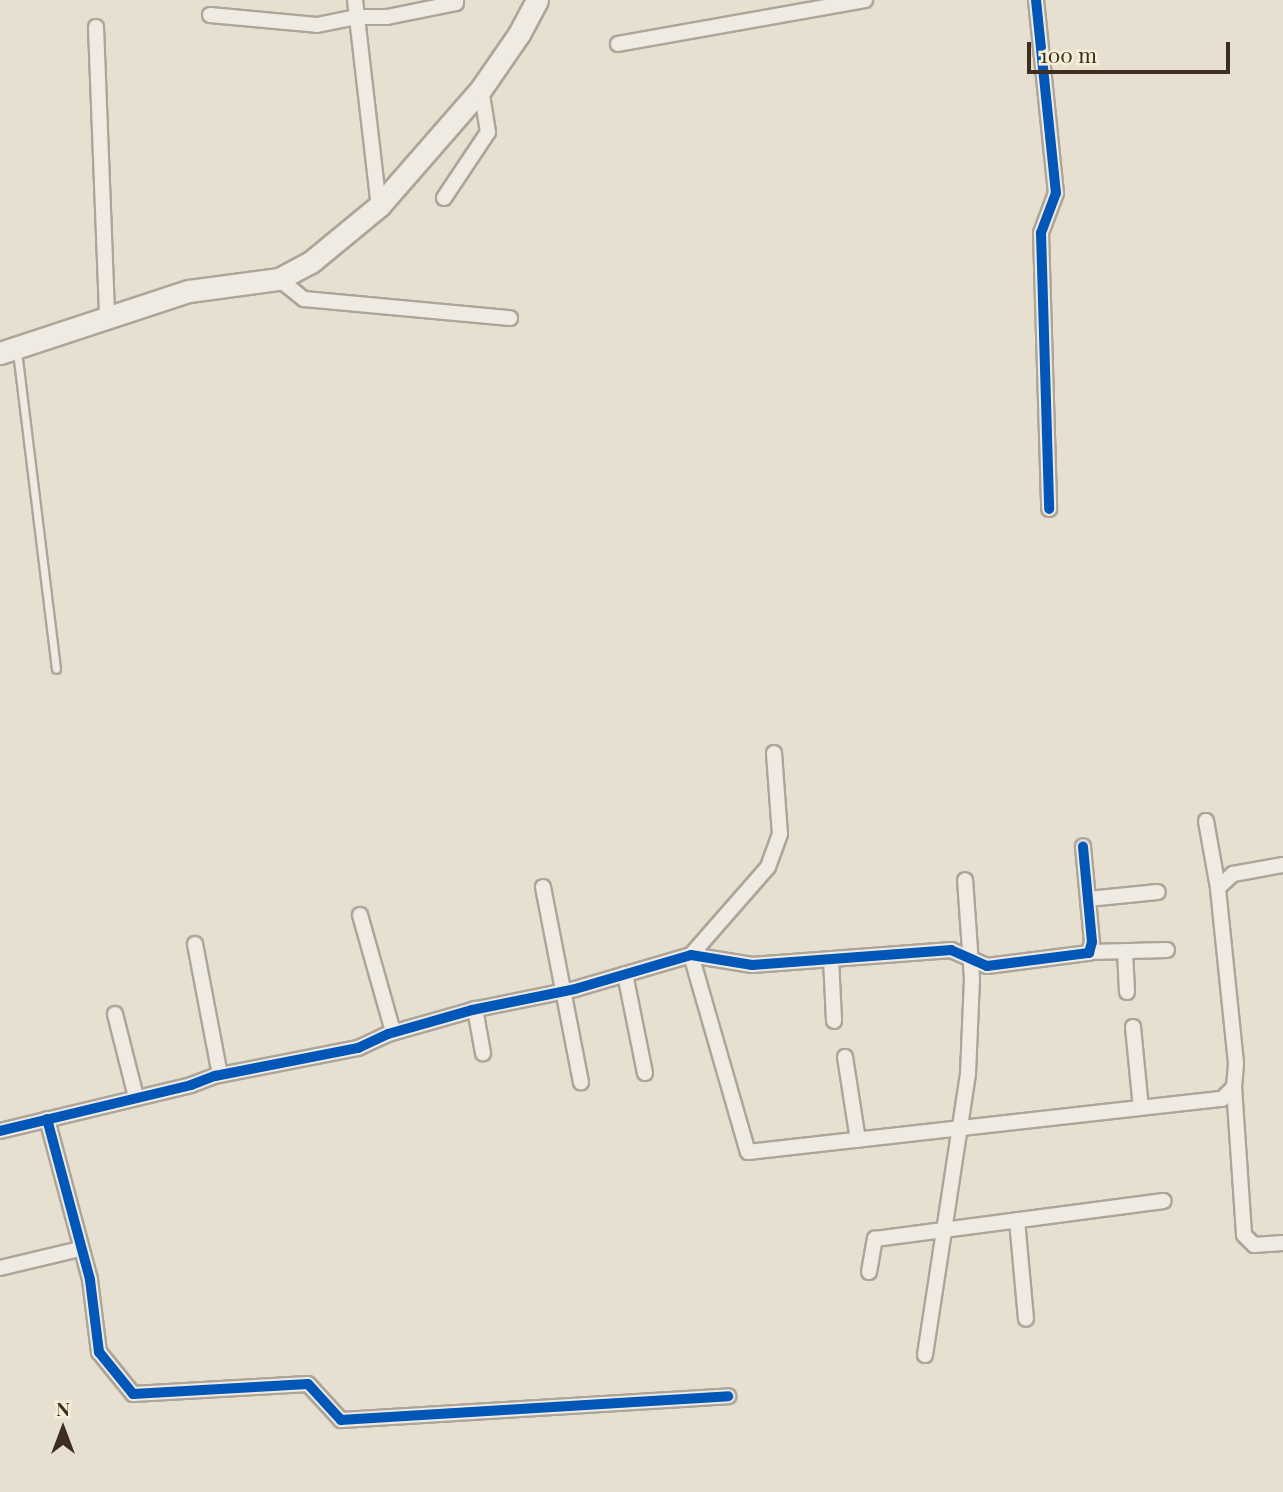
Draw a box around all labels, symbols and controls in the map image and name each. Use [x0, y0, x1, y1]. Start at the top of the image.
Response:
scale bar [1031, 28, 1234, 72]
text: 100 m [1040, 40, 1097, 68]
north arrow [28, 1394, 98, 1464]
text: N [56, 1395, 70, 1421]

